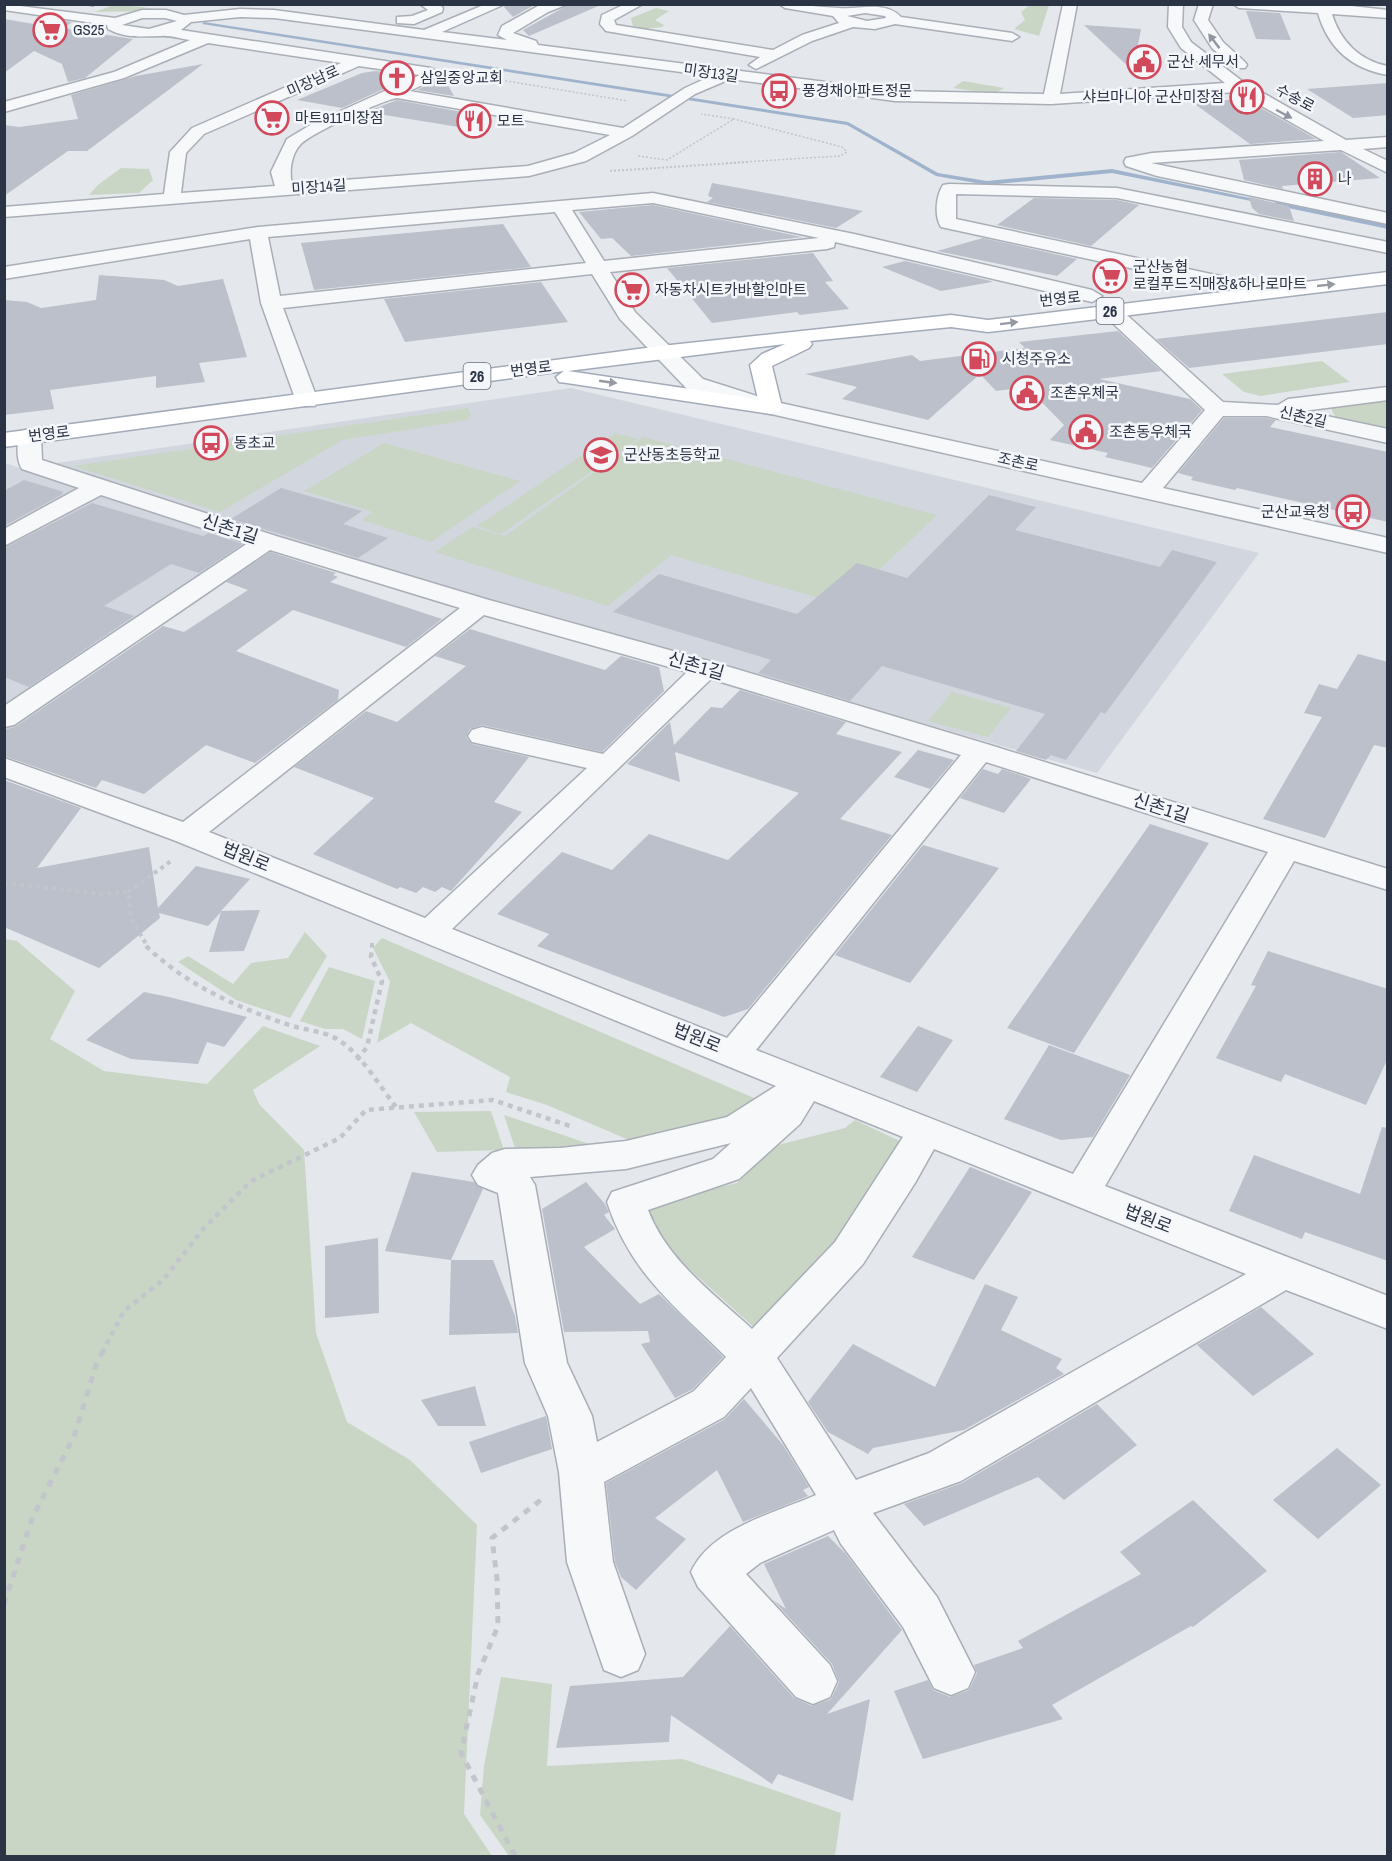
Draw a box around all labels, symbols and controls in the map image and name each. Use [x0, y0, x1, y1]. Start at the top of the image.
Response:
supermarket icon: GS25 [32, 12, 68, 48]
place label: GS25 [73, 19, 105, 40]
one-way arrow [1209, 33, 1221, 48]
public building icon: 군산 세무서 [1126, 44, 1162, 80]
place label: 군산 세무서 [1167, 51, 1239, 72]
street label: 미장13길 [682, 58, 740, 87]
street label: 미장남로 [283, 60, 342, 101]
church icon: 삼일중앙교회 [379, 60, 415, 96]
place label: 삼일중앙교회 [420, 67, 503, 88]
bus stop icon: 풍경채아파트정문 [761, 73, 797, 109]
restaurant icon: 샤브마니아 군산미장점 [1229, 79, 1265, 115]
street label: 수송로 [1272, 79, 1318, 117]
place label: 풍경채아파트정문 [802, 80, 912, 101]
place label: 샤브마니아 군산미장점 [1083, 86, 1224, 107]
supermarket icon: 마트911미장점 [254, 100, 290, 136]
restaurant icon: 모트 [456, 103, 492, 139]
place label: 마트911미장점 [295, 107, 384, 128]
one-way arrow [1276, 109, 1293, 119]
place label: 모트 [497, 110, 525, 131]
building icon: 나 [1297, 161, 1333, 197]
place label: 나 [1338, 168, 1352, 189]
street label: 미장14길 [291, 174, 347, 199]
place label: 군산농협 로컬푸드직매장&하나로마트 [1133, 256, 1307, 294]
supermarket icon: 군산농협 로컬푸드직매장&하나로마트 [1092, 258, 1128, 294]
supermarket icon: 자동차시트카바할인마트 [614, 272, 650, 308]
place label: 자동차시트카바할인마트 [655, 279, 807, 300]
one-way arrow [1317, 280, 1336, 290]
street label: 번영로 [1038, 286, 1082, 311]
road number: 26 [1096, 298, 1124, 324]
one-way arrow [1000, 319, 1019, 328]
fuel station icon: 시청주유소 [961, 341, 997, 377]
place label: 시청주유소 [1002, 348, 1071, 369]
street label: 번영로 [509, 356, 553, 381]
road number: 26 [464, 363, 490, 389]
public building icon: 조촌우체국 [1009, 375, 1045, 411]
one-way arrow [599, 377, 618, 386]
place label: 조촌우체국 [1050, 382, 1119, 403]
street label: 신촌2길 [1277, 401, 1329, 432]
public building icon: 조촌동우체국 [1068, 414, 1104, 450]
street label: 번영로 [27, 421, 71, 446]
place label: 조촌동우체국 [1109, 421, 1192, 442]
bus stop icon: 동초교 [193, 425, 229, 461]
place label: 동초교 [234, 432, 275, 453]
school or university icon: 군산동초등학교 [583, 437, 619, 473]
place label: 군산동초등학교 [624, 444, 721, 465]
street label: 조촌로 [996, 447, 1041, 476]
bus stop icon: 군산교육청 [1335, 494, 1371, 530]
place label: 군산교육청 [1261, 501, 1330, 522]
street label: 신촌1길 [199, 508, 262, 549]
street label: 신촌1길 [665, 646, 727, 686]
street label: 신촌1길 [1130, 787, 1193, 828]
street label: 법원로 [218, 836, 274, 877]
street label: 법원로 [669, 1017, 725, 1058]
street label: 법원로 [1121, 1198, 1176, 1239]

